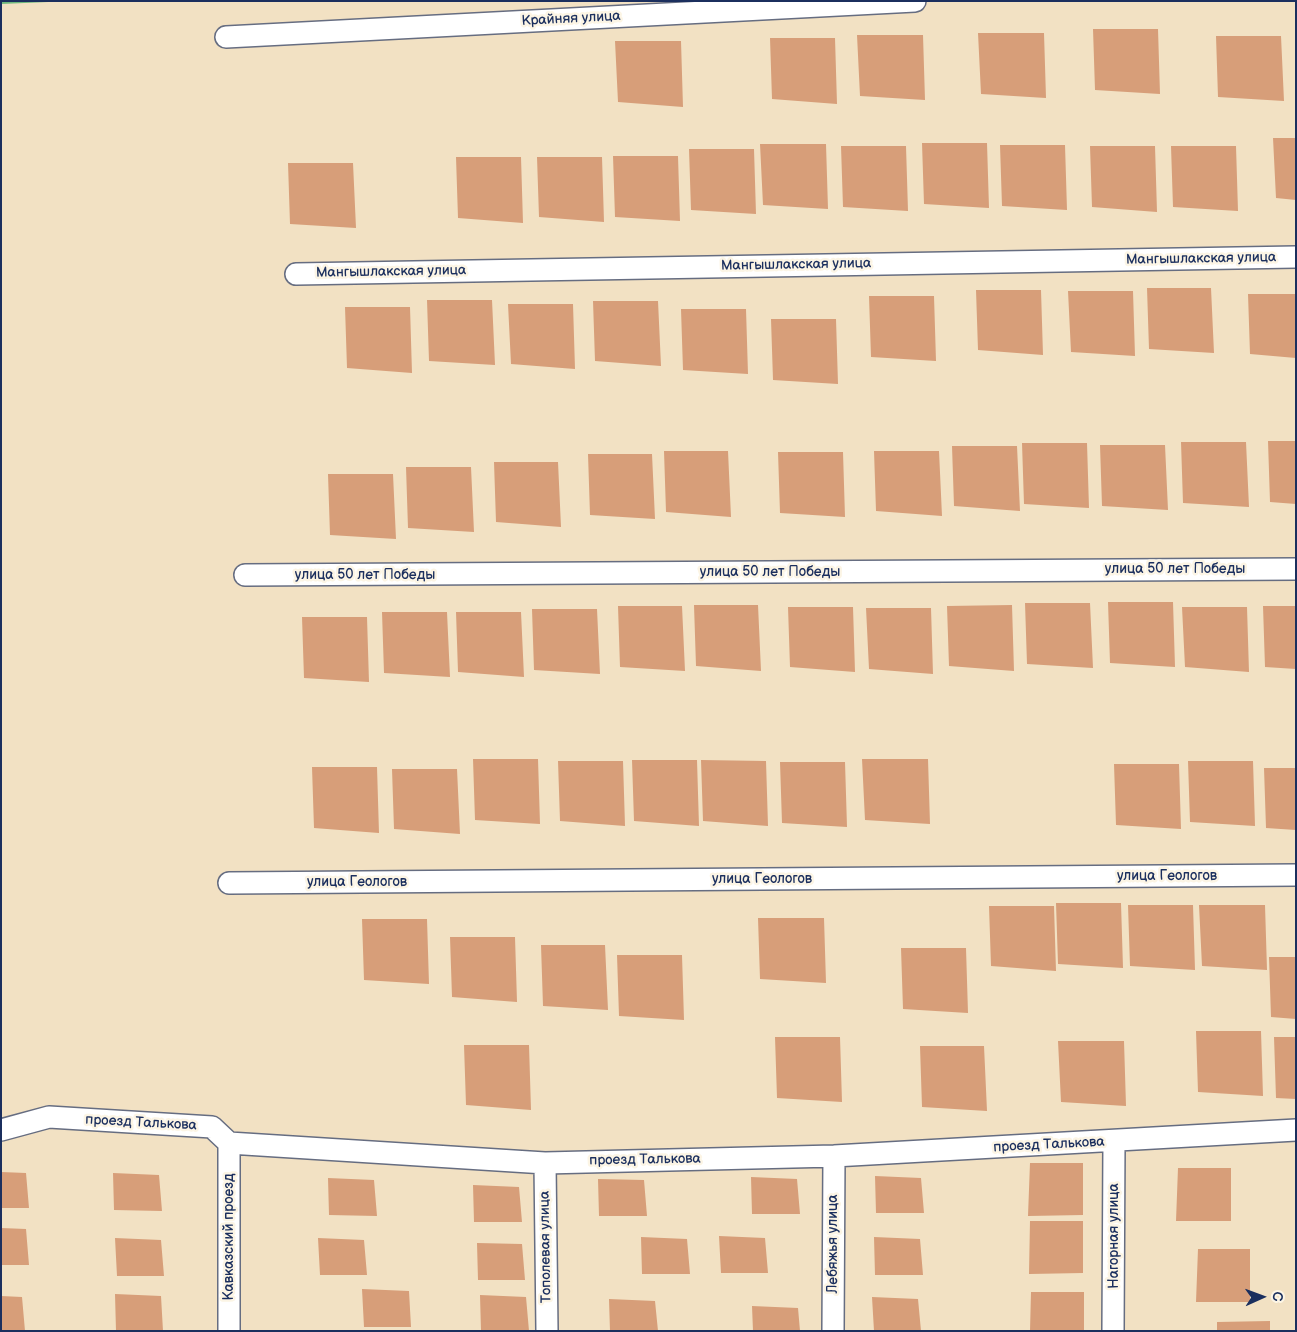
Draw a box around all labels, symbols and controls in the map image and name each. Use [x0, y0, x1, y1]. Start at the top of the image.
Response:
street label: Крайняя улица [521, 8, 621, 30]
street label: Мангышлакская улица [1126, 249, 1276, 269]
street label: Мангышлакская улица [721, 255, 871, 275]
street label: Мангышлакская улица [316, 262, 466, 282]
street label: улица 50 лет Победы [1105, 561, 1245, 577]
street label: улица 50 лет Победы [700, 564, 840, 580]
street label: улица 50 лет Победы [295, 567, 435, 583]
street label: улица Геологов [1117, 868, 1217, 884]
street label: улица Геологов [712, 871, 812, 887]
street label: улица Геологов [307, 874, 407, 890]
street label: проезд Талькова [85, 1112, 197, 1134]
street label: проезд Талькова [993, 1134, 1105, 1156]
street label: проезд Талькова [589, 1151, 701, 1169]
street label: Кавказский проезд [221, 1173, 237, 1301]
street label: Нагорная улица [1106, 1183, 1122, 1289]
street label: Тополевая улица [537, 1191, 555, 1303]
street label: Лебяжья улица [825, 1194, 841, 1294]
north arrow [1237, 1272, 1287, 1322]
text: С [1269, 1291, 1286, 1302]

